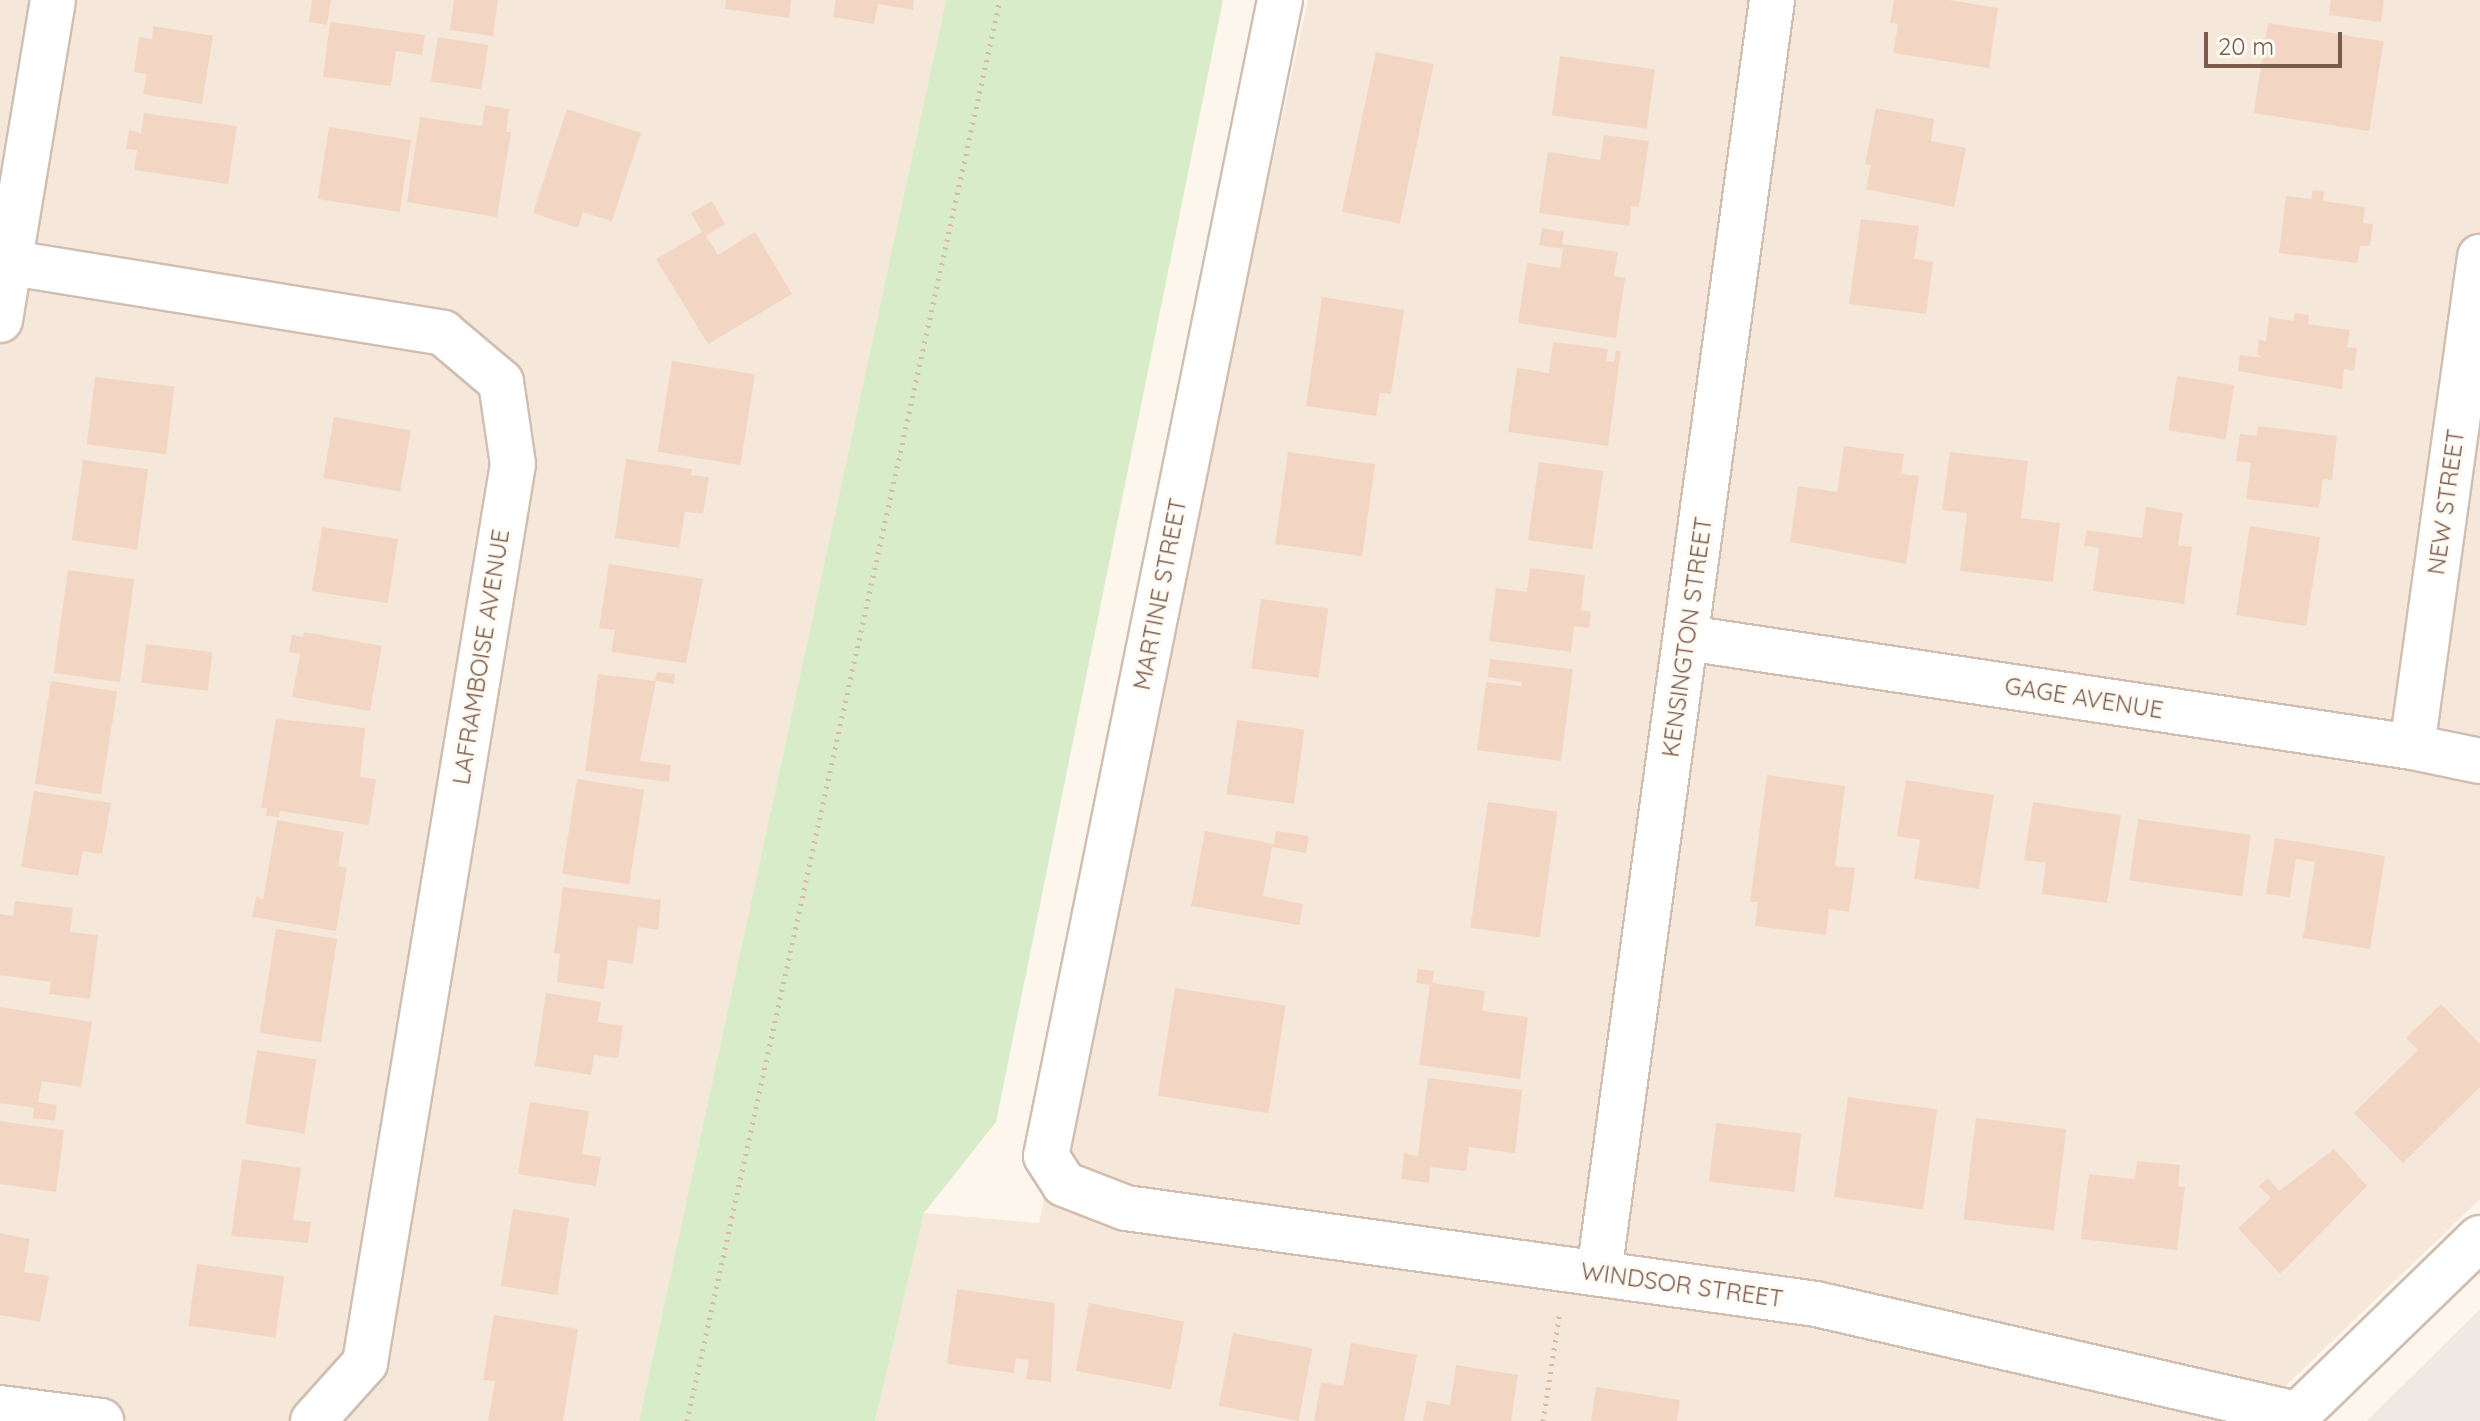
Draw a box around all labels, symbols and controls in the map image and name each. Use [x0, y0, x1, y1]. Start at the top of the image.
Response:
scale bar [2208, 16, 2346, 66]
text: 20 m [2218, 31, 2274, 61]
street label: NEW STREET [2422, 427, 2470, 577]
street label: MARTINE STREET [1127, 496, 1193, 692]
street label: KENSINGTON STREET [1656, 515, 1718, 759]
street label: LAFRAMBOISE AVENUE [447, 527, 515, 787]
street label: GAGE AVENUE [2003, 671, 2165, 725]
street label: WINDSOR STREET [1579, 1257, 1785, 1313]

